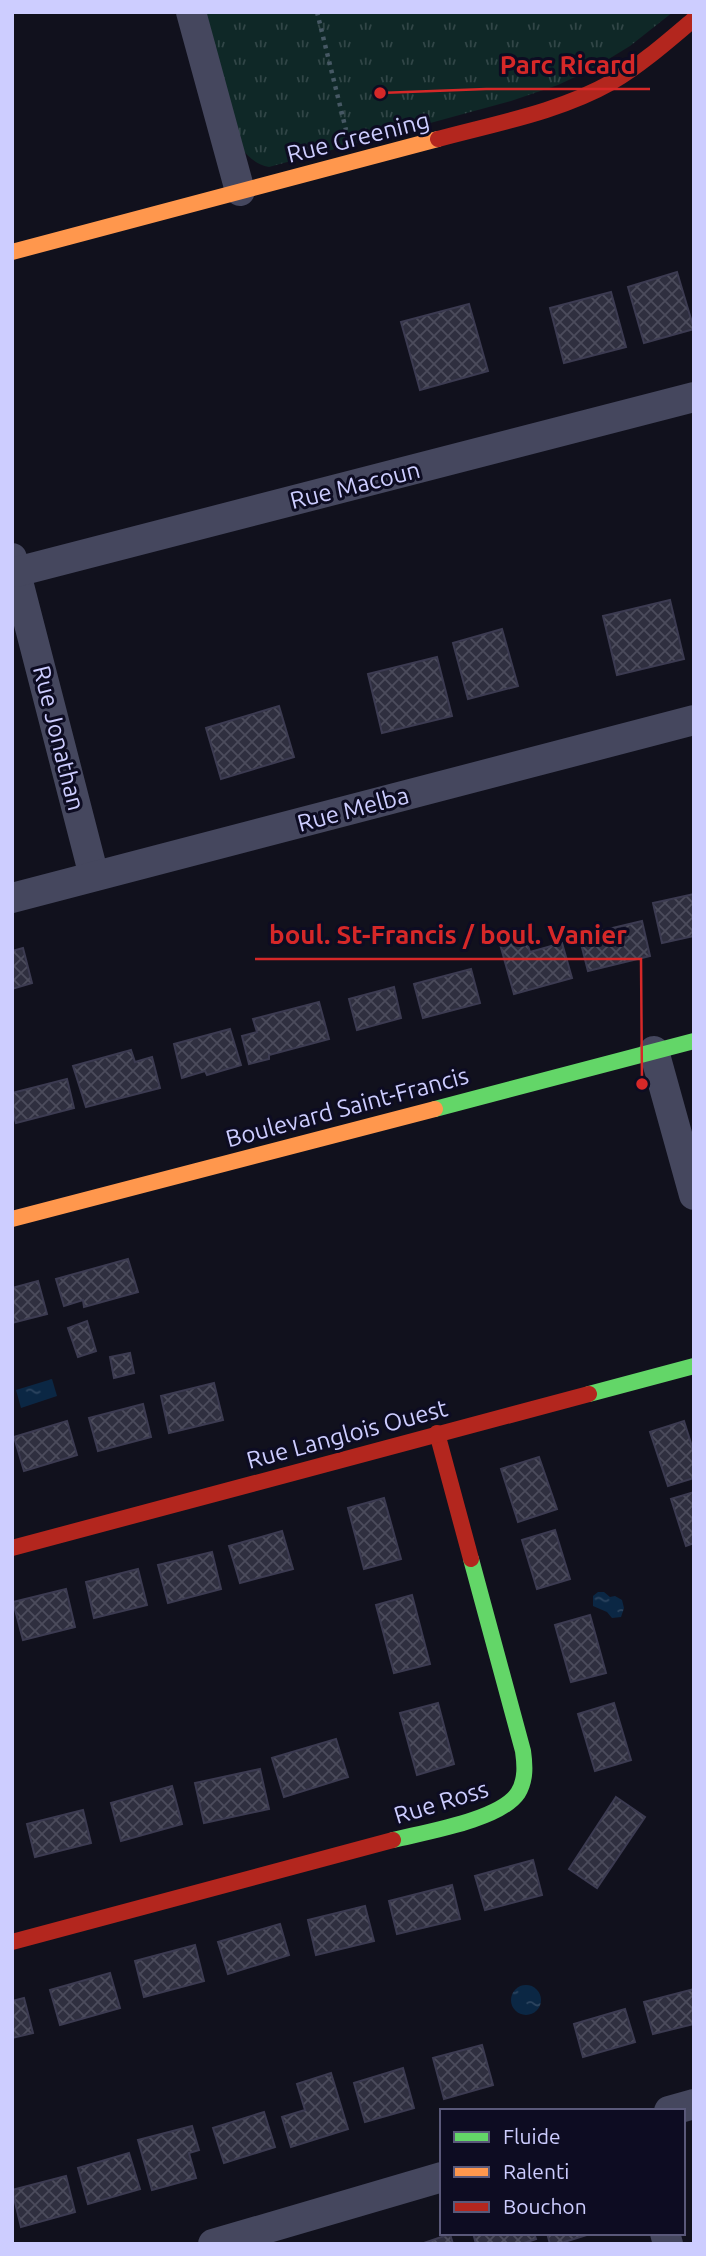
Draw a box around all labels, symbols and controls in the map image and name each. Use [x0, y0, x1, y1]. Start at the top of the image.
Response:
callout: Parc Ricard [486, 42, 650, 89]
text: Parc Ricard [500, 50, 636, 79]
street label: Rue Greening [284, 106, 432, 168]
street label: Rue Macoun [287, 456, 423, 514]
street label: Rue Jonathan [28, 663, 90, 813]
street label: Rue Melba [294, 781, 412, 837]
callout: boul. St-Francis / boul. Vanier [255, 912, 641, 959]
text: boul. St-Francis / boul. Vanier [269, 920, 627, 949]
street label: Boulevard Saint-Francis [223, 1062, 471, 1152]
street label: Rue Langlois Ouest [244, 1394, 451, 1474]
street label: Rue Ross [391, 1775, 491, 1829]
legend [440, 2109, 685, 2235]
text: Fluide [503, 2124, 561, 2148]
text: Ralenti [503, 2159, 569, 2183]
text: Bouchon [503, 2194, 587, 2218]

